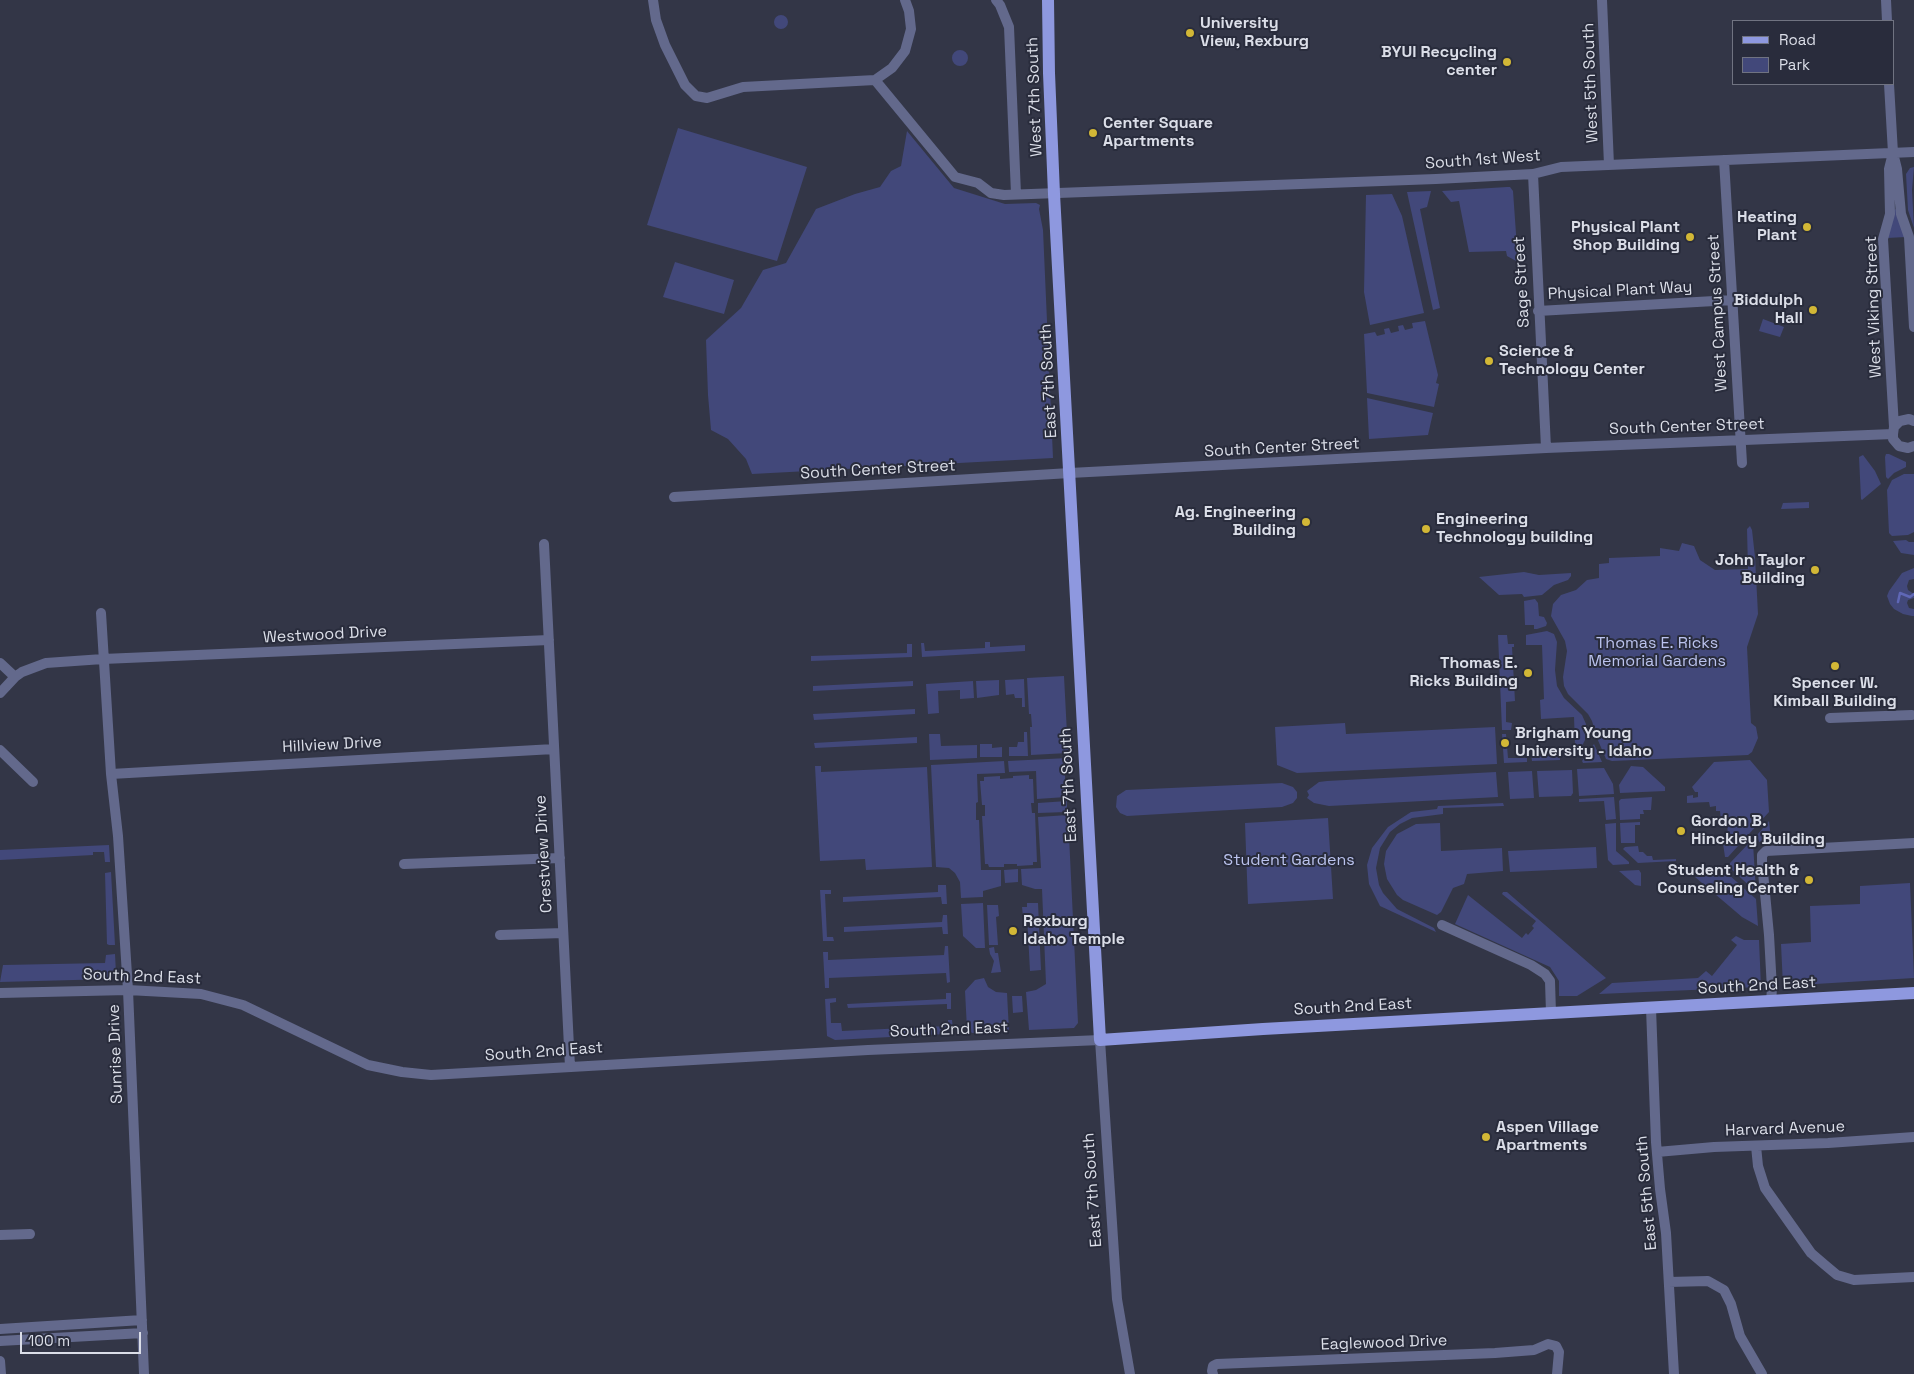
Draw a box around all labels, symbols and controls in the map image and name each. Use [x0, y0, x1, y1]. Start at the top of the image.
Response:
place label: University View, Rexburg [1200, 14, 1309, 52]
legend [1732, 20, 1894, 85]
street label: West 5th South [1579, 22, 1603, 144]
marker: University View, Rexburg [1184, 27, 1196, 39]
text: Road [1779, 30, 1816, 49]
street label: West 7th South [1023, 37, 1047, 157]
place label: BYUI Recycling center [1381, 43, 1497, 81]
text: Park [1779, 55, 1810, 74]
marker: BYUI Recycling center [1501, 56, 1513, 68]
place label: Center Square Apartments [1103, 114, 1213, 152]
marker: Center Square Apartments [1087, 127, 1099, 139]
street label: South 1st West [1424, 146, 1542, 174]
place label: Heating Plant [1737, 208, 1797, 246]
place label: Physical Plant Shop Building [1571, 218, 1680, 256]
marker: Heating Plant [1801, 221, 1813, 233]
marker: Physical Plant Shop Building [1684, 231, 1696, 243]
street label: West Campus Street [1704, 234, 1732, 392]
street label: West Viking Street [1862, 235, 1886, 379]
street label: Sage Street [1510, 236, 1534, 328]
street label: Physical Plant Way [1547, 278, 1693, 304]
place label: Biddulph Hall [1734, 291, 1803, 329]
marker: Biddulph Hall [1807, 304, 1819, 316]
street label: East 7th South [1036, 323, 1062, 439]
place label: Science & Technology Center [1499, 342, 1645, 380]
marker: Science & Technology Center [1483, 355, 1495, 367]
street label: South Center Street [1609, 415, 1765, 439]
street label: South Center Street [1204, 434, 1360, 462]
street label: South Center Street [800, 456, 956, 484]
place label: Ag. Engineering Building [1175, 503, 1296, 541]
place label: Engineering Technology building [1436, 510, 1593, 548]
marker: Ag. Engineering Building [1300, 516, 1312, 528]
marker: Engineering Technology building [1420, 523, 1432, 535]
place label: John Taylor Building [1715, 551, 1805, 589]
marker: John Taylor Building [1809, 564, 1821, 576]
street label: Westwood Drive [263, 622, 387, 648]
park label: Thomas E. Ricks Memorial Gardens [1588, 634, 1726, 672]
place label: Thomas E. Ricks Building [1409, 654, 1518, 692]
marker: Spencer W. Kimball Building [1829, 660, 1841, 672]
marker: Thomas E. Ricks Building [1522, 667, 1534, 679]
place label: Spencer W. Kimball Building [1773, 674, 1897, 712]
place label: Brigham Young University - Idaho [1515, 724, 1652, 762]
street label: East 7th South [1056, 727, 1082, 843]
street label: Hillview Drive [282, 733, 382, 757]
marker: Brigham Young University - Idaho [1499, 737, 1511, 749]
street label: Crestview Drive [531, 794, 557, 914]
place label: Gordon B. Hinckley Building [1691, 812, 1825, 850]
marker: Gordon B. Hinckley Building [1675, 825, 1687, 837]
park label: Student Gardens [1223, 851, 1355, 871]
place label: Student Health & Counseling Center [1657, 861, 1799, 899]
marker: Student Health & Counseling Center [1803, 874, 1815, 886]
place label: Rexburg Idaho Temple [1023, 912, 1125, 950]
marker: Rexburg Idaho Temple [1007, 925, 1019, 937]
street label: South 2nd East [83, 965, 201, 989]
street label: South 2nd East [1697, 973, 1817, 999]
street label: South 2nd East [1293, 994, 1413, 1020]
street label: Sunrise Drive [105, 1004, 127, 1104]
street label: South 2nd East [890, 1018, 1008, 1042]
street label: South 2nd East [484, 1038, 604, 1066]
street label: Harvard Avenue [1725, 1117, 1845, 1141]
place label: Aspen Village Apartments [1496, 1118, 1599, 1156]
marker: Aspen Village Apartments [1480, 1131, 1492, 1143]
street label: East 7th South [1079, 1132, 1107, 1248]
street label: East 5th South [1632, 1135, 1662, 1251]
scale bar [22, 1322, 144, 1354]
text: 100 m [28, 1331, 70, 1350]
street label: Eaglewood Drive [1320, 1331, 1448, 1355]

